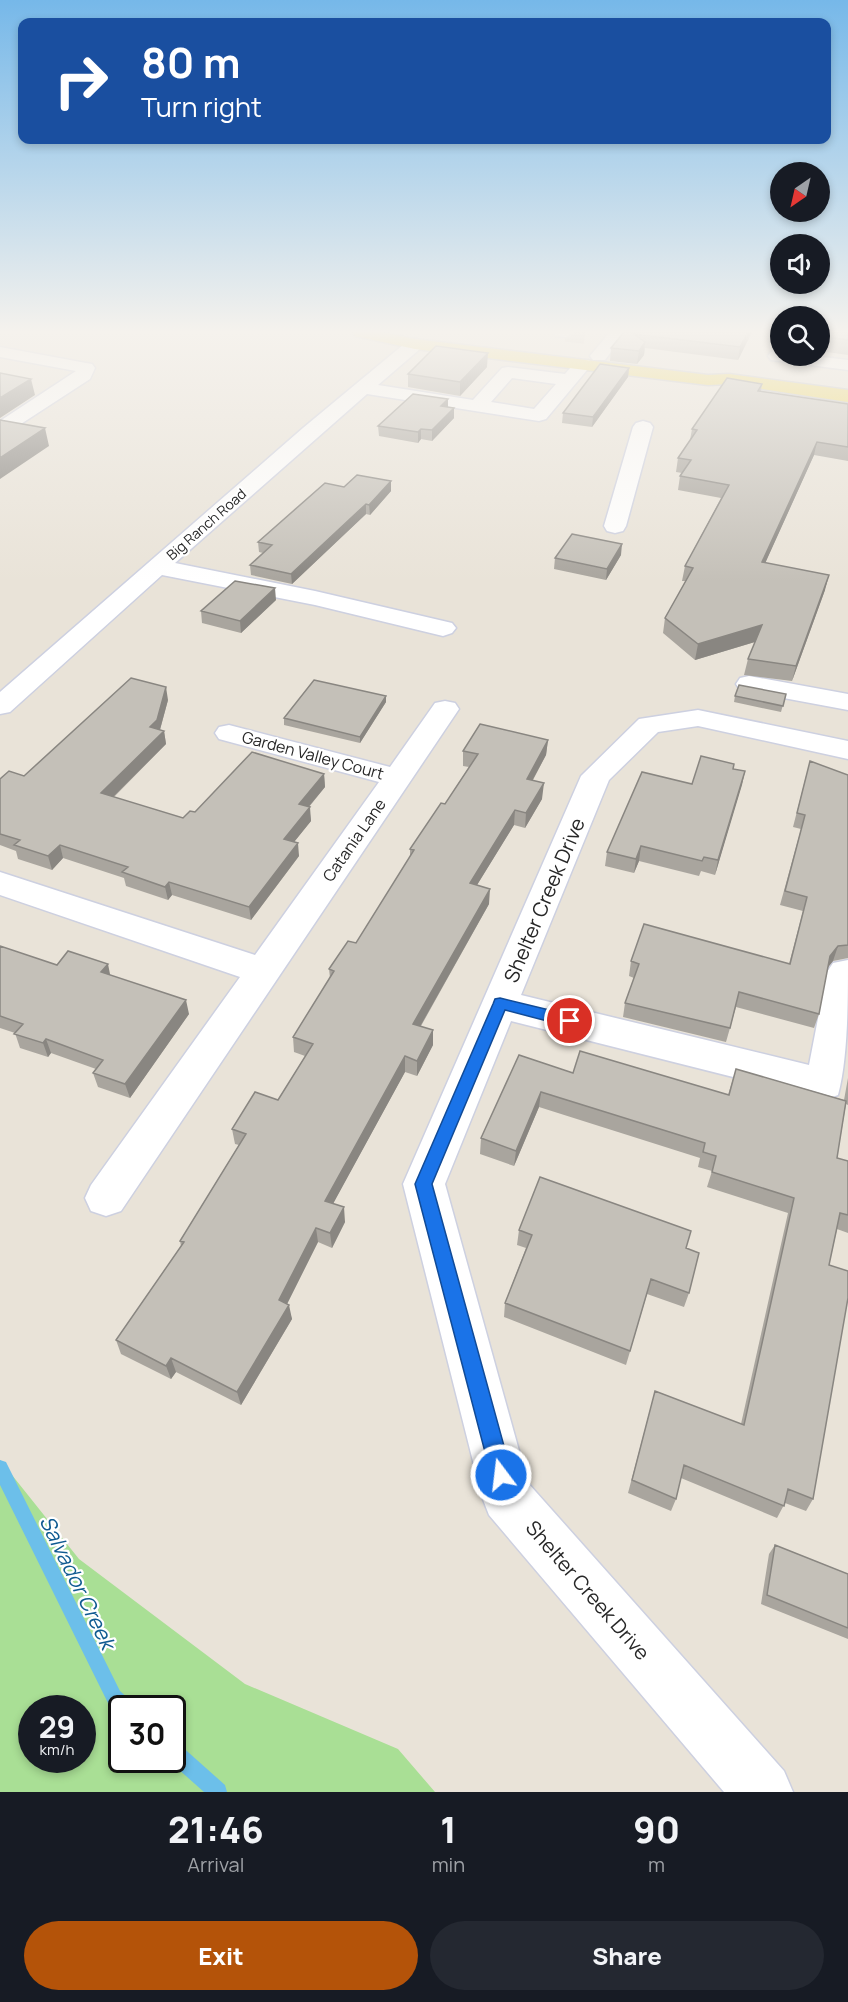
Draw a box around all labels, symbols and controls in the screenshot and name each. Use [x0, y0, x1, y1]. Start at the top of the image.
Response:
text: 80 m [141, 33, 241, 91]
icon: right [42, 42, 120, 120]
text: Turn right [141, 88, 262, 125]
north arrow [770, 162, 830, 222]
map controls [770, 162, 830, 366]
button: sound [770, 234, 830, 294]
button: search [770, 306, 830, 366]
street label: Big Ranch Road [162, 484, 250, 564]
street label: Garden Valley Court [240, 726, 386, 784]
street label: Catania Lane [317, 794, 391, 886]
street label: Shelter Creek Drive [497, 814, 591, 986]
pin [544, 995, 595, 1046]
icon: arrive [553, 1004, 586, 1037]
position arrow [469, 1443, 533, 1507]
water label: Salvador Creek [34, 1511, 124, 1656]
street label: Shelter Creek Drive [520, 1515, 656, 1665]
speed limit sign: 30 [108, 1695, 186, 1773]
text: 29 [39, 1706, 75, 1747]
text: km/h [40, 1739, 74, 1760]
text: 21:46 [168, 1805, 264, 1854]
text: 1 [440, 1805, 457, 1854]
text: 90 [633, 1805, 680, 1854]
text: Arrival [187, 1851, 244, 1878]
text: min [432, 1851, 465, 1878]
text: m [648, 1851, 665, 1878]
button: Exit [24, 1921, 418, 1990]
button: Share [430, 1921, 824, 1990]

